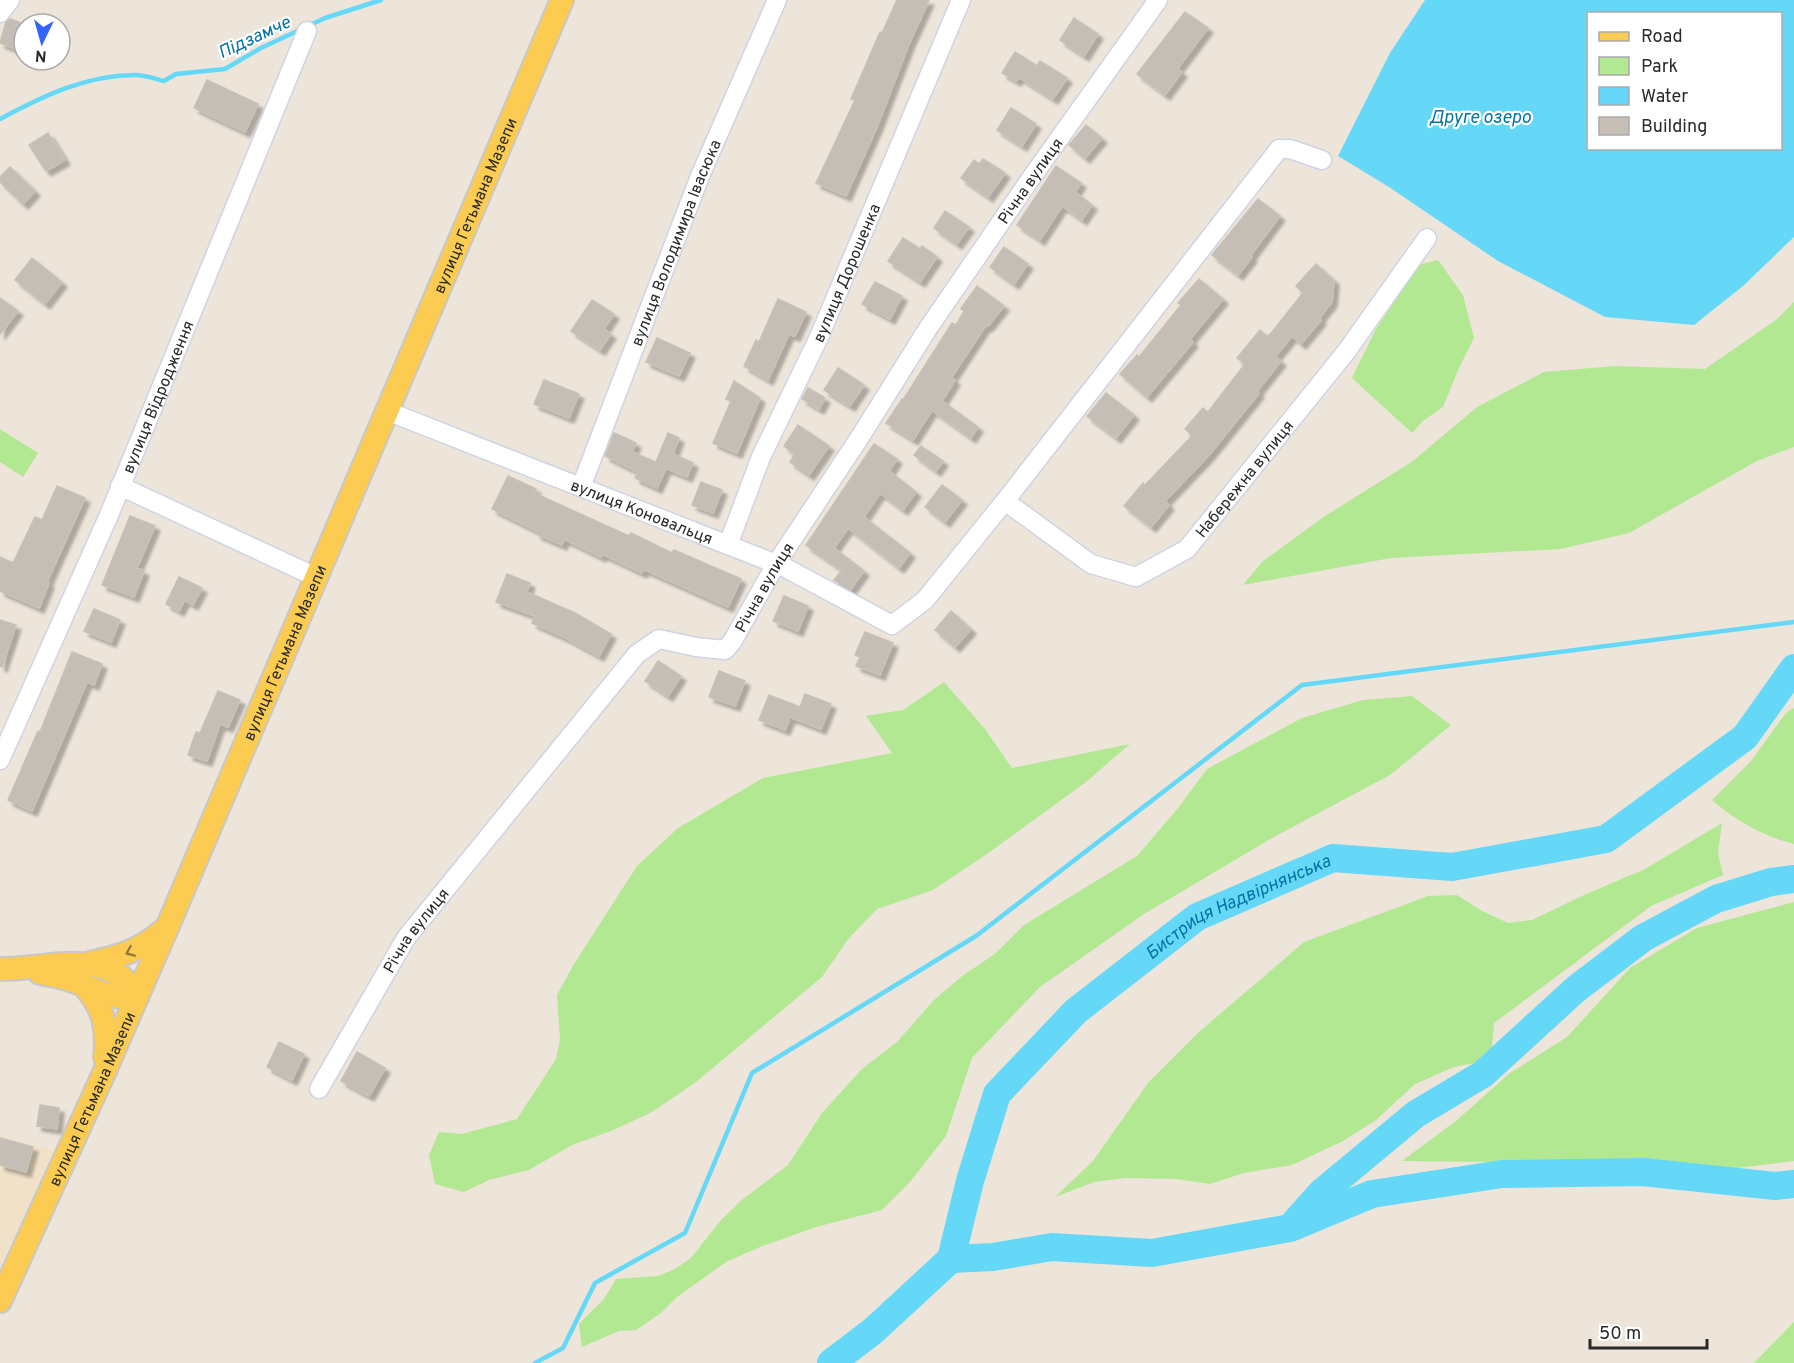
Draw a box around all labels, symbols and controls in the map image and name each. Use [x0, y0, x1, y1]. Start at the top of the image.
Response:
water label: Підзамче [215, 11, 295, 65]
north arrow [12, 12, 72, 72]
legend [1587, 12, 1782, 150]
text: Road [1641, 26, 1683, 49]
text: N [34, 44, 47, 65]
text: Park [1641, 56, 1678, 79]
text: Water [1641, 86, 1688, 109]
water label: Друге озеро [1429, 107, 1531, 130]
street label: вулиця Гетьмана Мазепи [430, 115, 523, 297]
text: Building [1641, 116, 1707, 139]
street label: Річна вулиця [994, 135, 1068, 229]
street label: вулиця Володимира Івасюка [628, 137, 727, 350]
street label: вулиця Дорошенка [810, 201, 886, 346]
street label: вулиця Відродження [119, 318, 199, 477]
street label: Набережна вулиця [1192, 417, 1299, 543]
street label: вулиця Коновальця [567, 476, 715, 550]
street label: Річна вулиця [731, 540, 799, 636]
street label: вулиця Гетьмана Мазепи [240, 562, 332, 744]
water label: Бистриця Надвірнянська [1141, 850, 1335, 966]
street label: Річна вулиця [380, 885, 454, 977]
one-way arrow [126, 945, 137, 957]
street label: вулиця Гетьмана Мазепи [46, 1009, 141, 1190]
scale bar [1590, 1312, 1707, 1350]
text: 50 m [1599, 1323, 1641, 1346]

